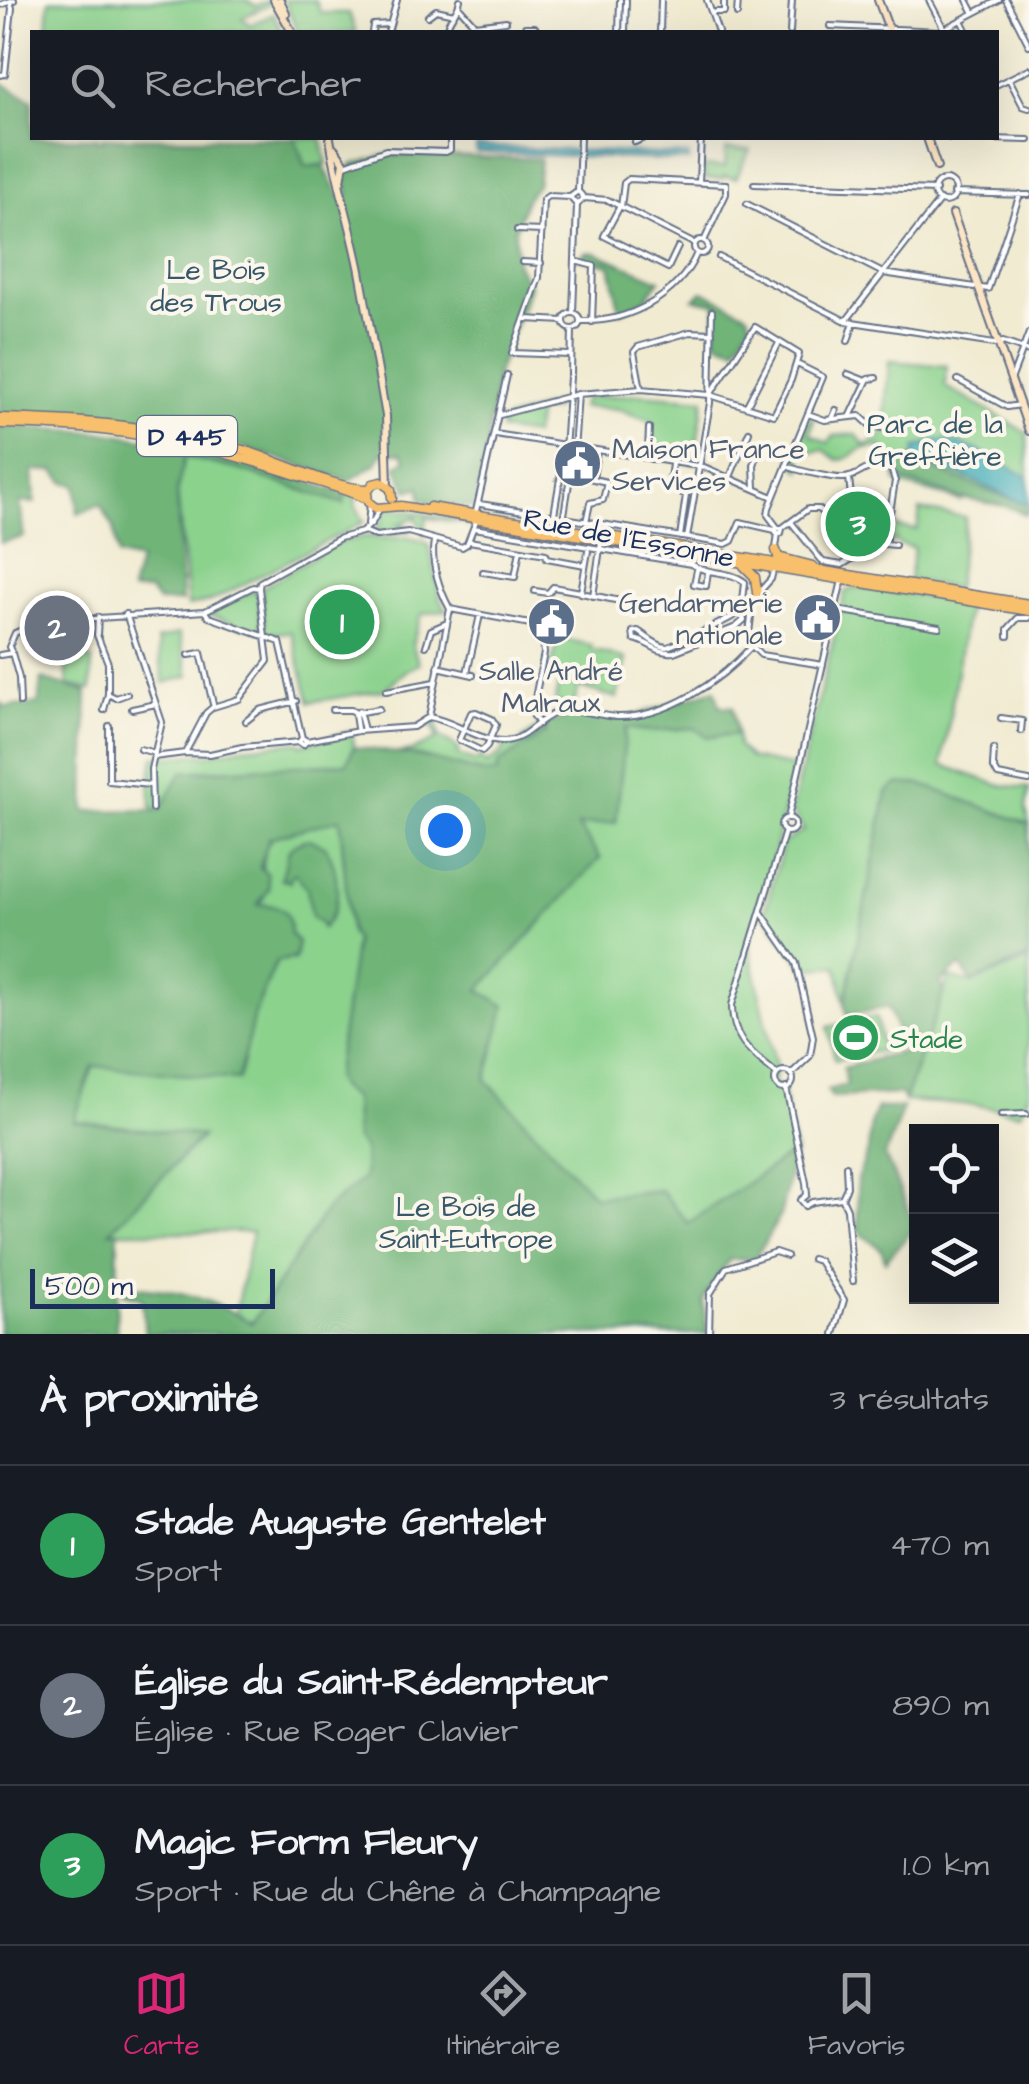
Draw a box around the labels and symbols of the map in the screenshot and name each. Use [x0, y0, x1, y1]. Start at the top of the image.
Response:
park label: Le Bois des Trous [150, 251, 282, 322]
park label: Parc de la Greffière [867, 405, 1003, 476]
road number: D 445 [137, 416, 237, 456]
place label: Maison France Services [612, 430, 805, 501]
public building icon: Maison France Services [551, 438, 603, 490]
pin: 3 [826, 486, 890, 562]
street label: Rue de l'Essonne [520, 499, 737, 578]
pin: 1 [310, 584, 374, 660]
place label: Gendarmerie nationale [619, 584, 783, 655]
pin: 2 [24, 590, 90, 666]
public building icon: Gendarmerie nationale [792, 592, 844, 644]
public building icon: Salle André Malraux [525, 596, 577, 648]
place label: Salle André Malraux [479, 652, 623, 723]
your location [420, 805, 471, 856]
sports icon: Stade [829, 1012, 881, 1064]
place label: Stade [890, 1020, 963, 1059]
park label: Le Bois de Saint-Eutrope [379, 1188, 553, 1259]
scale bar [30, 1264, 275, 1308]

